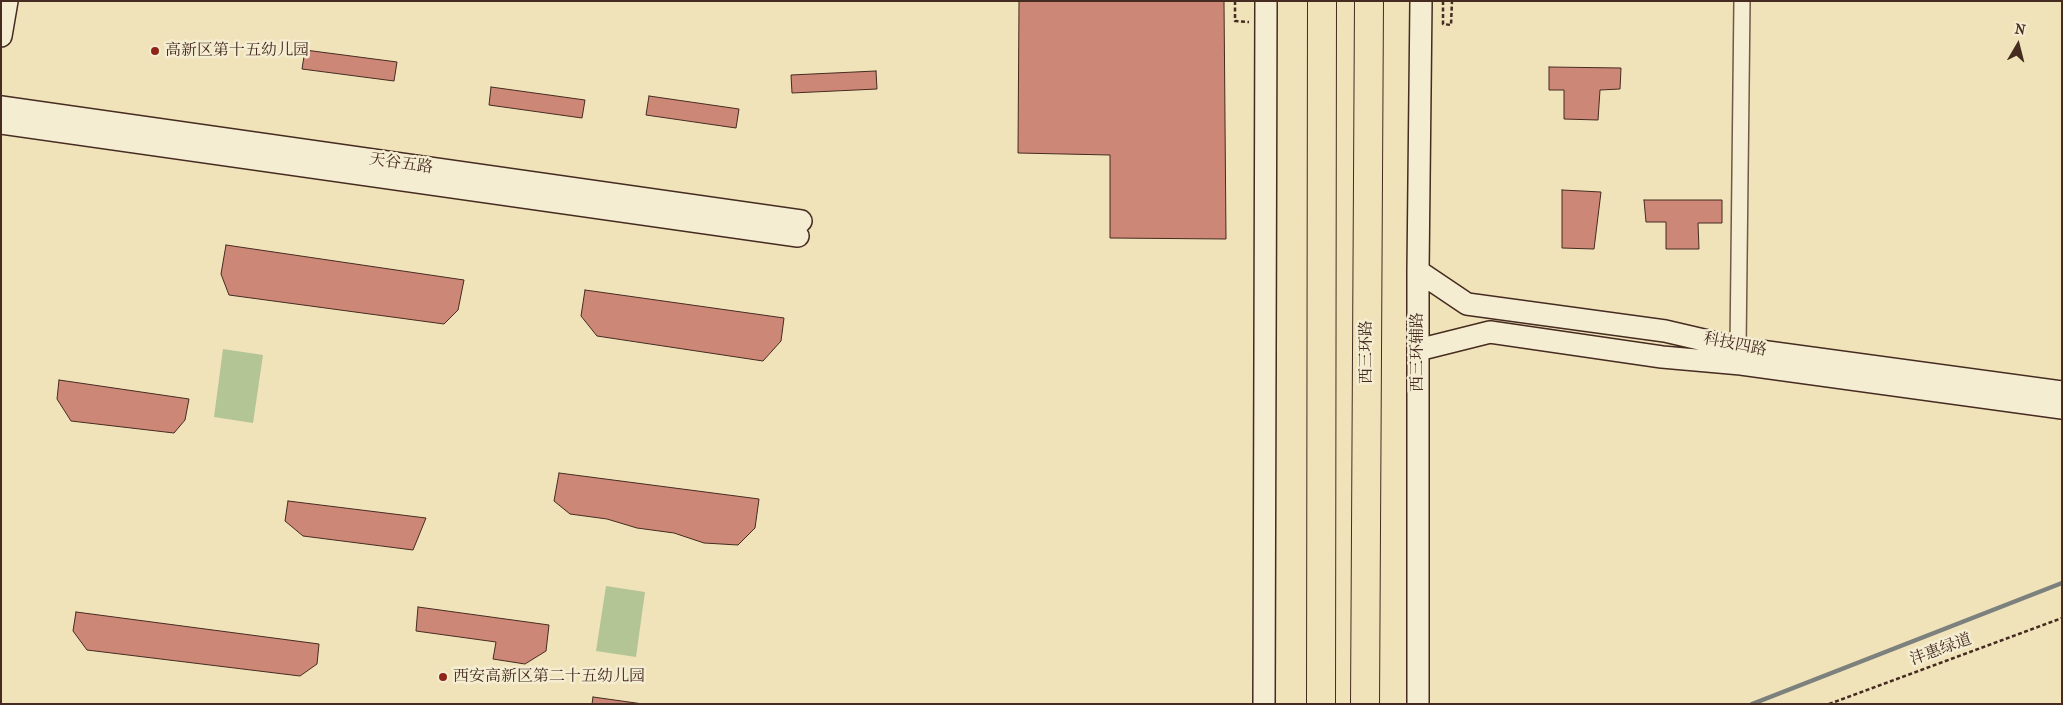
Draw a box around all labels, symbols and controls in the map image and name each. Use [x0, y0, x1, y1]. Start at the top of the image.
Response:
north arrow [1993, 20, 2043, 70]
text: N [2014, 20, 2027, 39]
place label: 高新区第十五幼儿园 [165, 41, 309, 61]
marker: 高新区第十五幼儿园 [149, 45, 161, 57]
street label: 天谷五路 [368, 150, 434, 178]
street label: 西三环辅路 [1408, 312, 1428, 392]
street label: 西三环路 [1357, 320, 1377, 384]
street label: 科技四路 [1702, 329, 1768, 361]
street label: 沣惠绿道 [1908, 630, 1974, 670]
place label: 西安高新区第二十五幼儿园 [453, 667, 645, 687]
marker: 西安高新区第二十五幼儿园 [437, 671, 449, 683]

